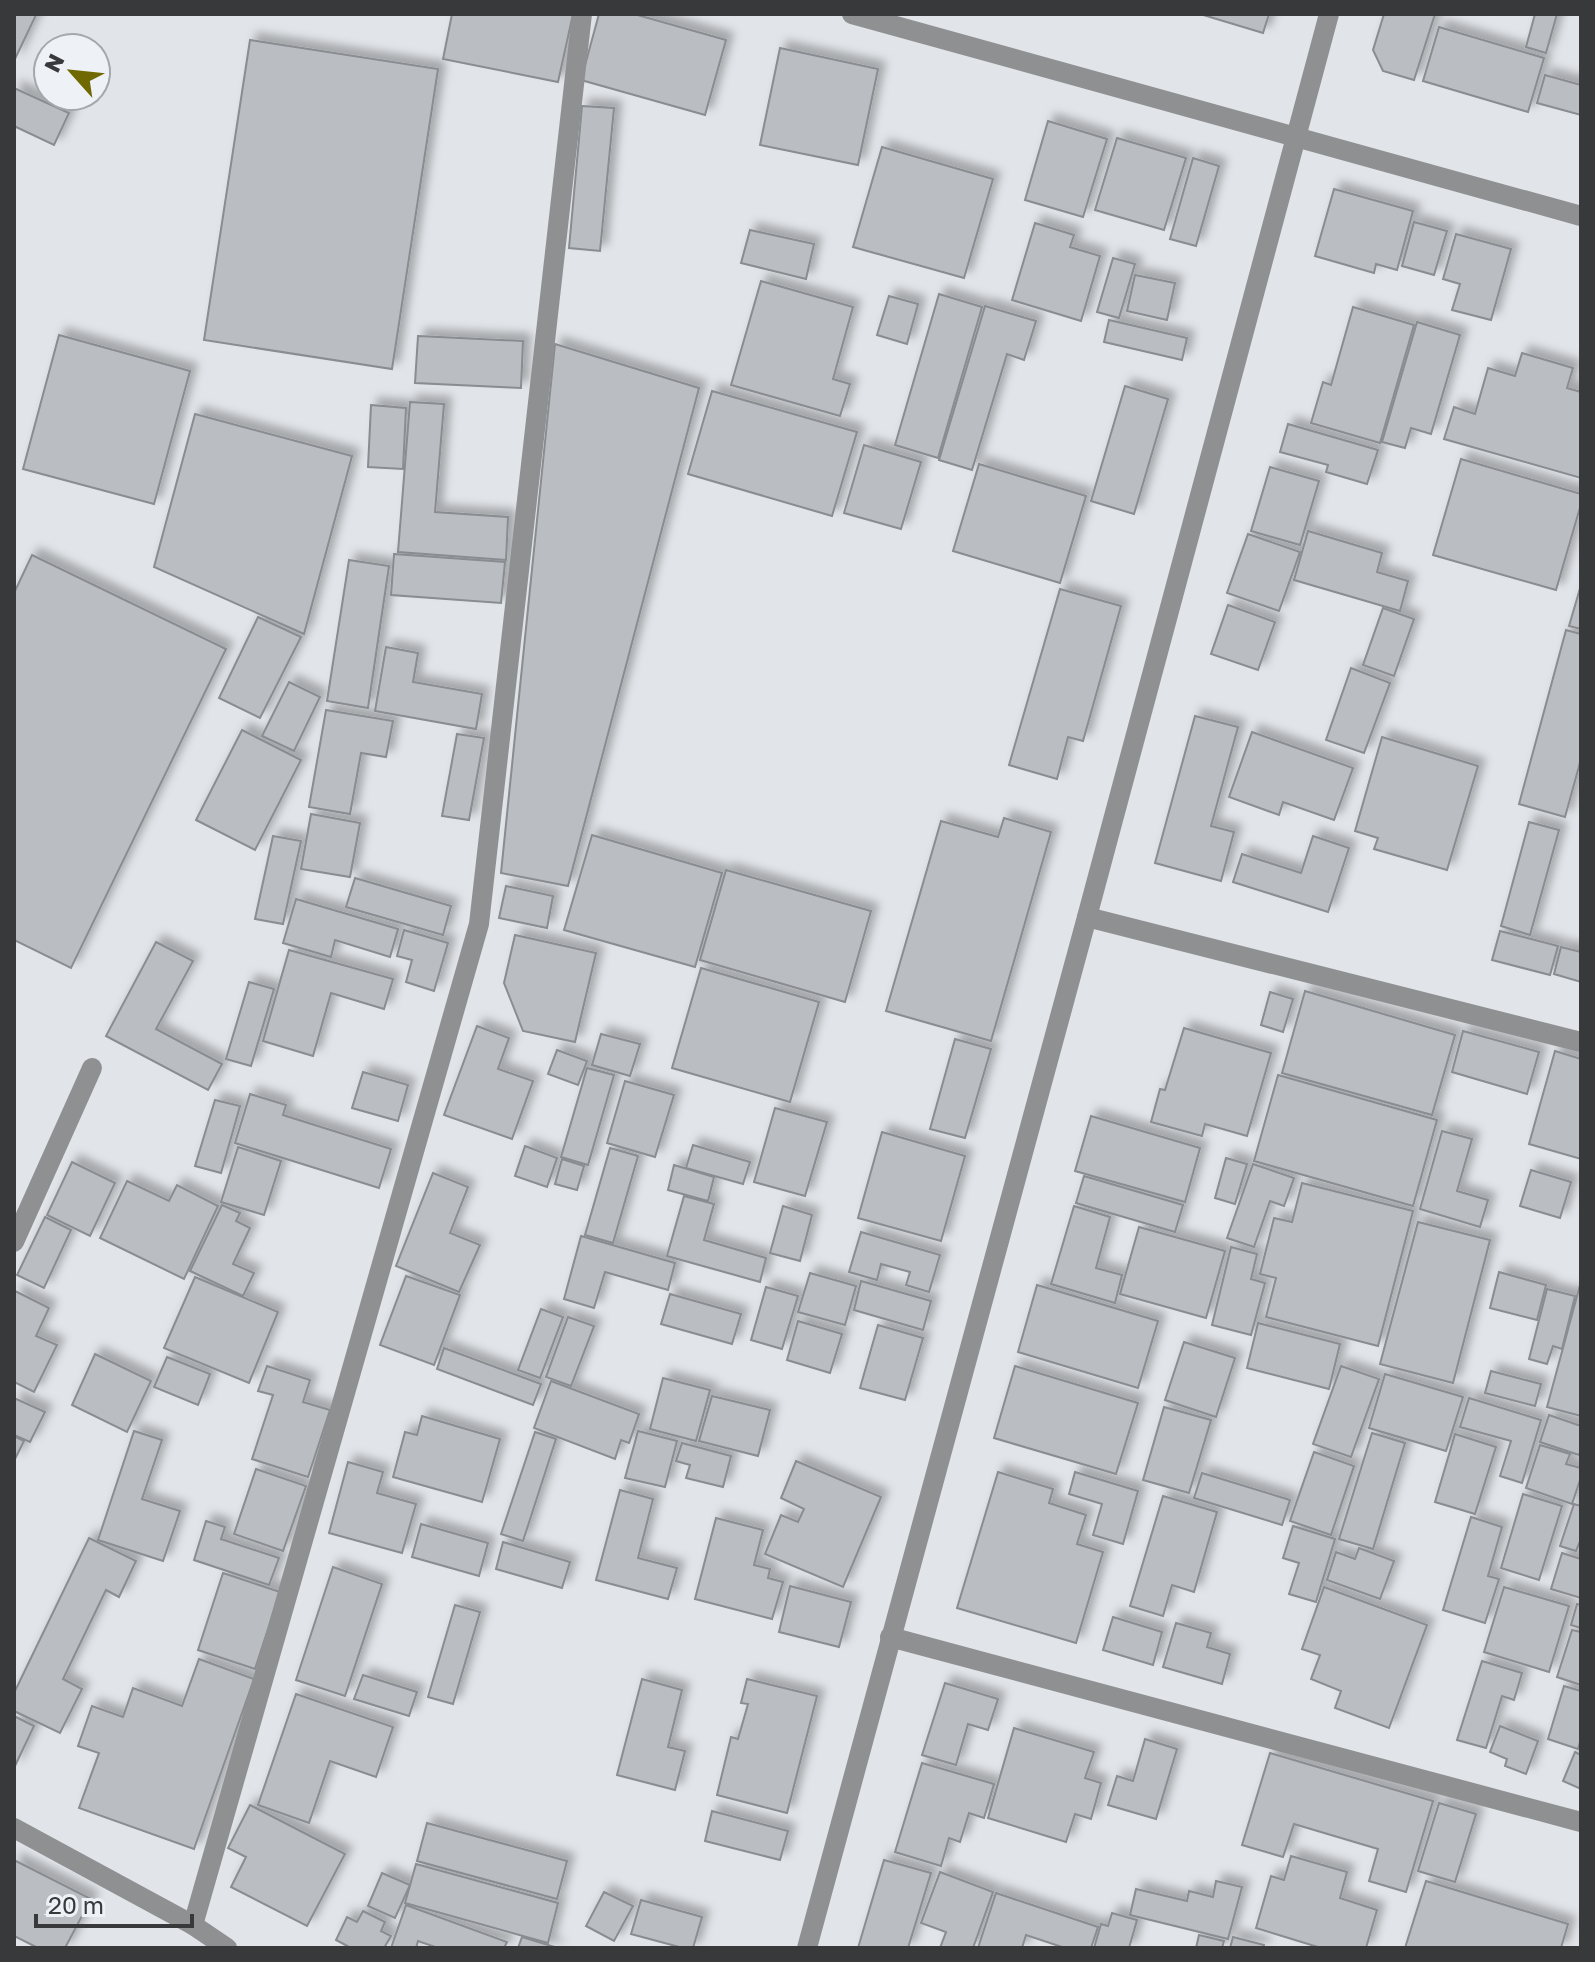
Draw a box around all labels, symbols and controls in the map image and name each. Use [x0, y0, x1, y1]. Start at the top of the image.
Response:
north arrow [32, 32, 112, 112]
text: N [38, 49, 70, 76]
scale bar [36, 1878, 192, 1928]
text: 20 m [48, 1890, 104, 1919]

